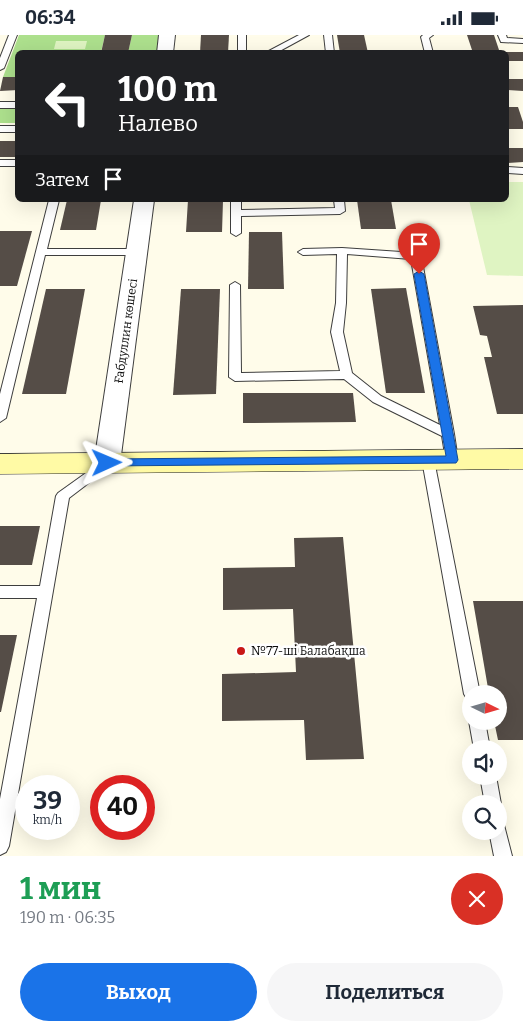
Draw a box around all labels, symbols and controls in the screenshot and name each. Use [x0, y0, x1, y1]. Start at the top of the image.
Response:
text: 06:34 [25, 6, 75, 29]
text: 100 m [118, 68, 217, 110]
icon: left [35, 70, 100, 135]
text: Налево [118, 110, 198, 137]
icon: arrive [99, 165, 127, 193]
text: Затем [35, 168, 89, 191]
pin [398, 223, 440, 274]
icon: arrive [405, 230, 433, 258]
street label: Ғабдуллин көшесі [112, 277, 140, 384]
position arrow [80, 436, 132, 488]
place label: №77-ші Балабақша [251, 644, 366, 658]
marker: №77-ші Балабақша [235, 645, 247, 657]
north arrow [462, 685, 508, 730]
map controls [462, 685, 507, 840]
button: sound [462, 740, 507, 785]
speed limit sign: 40 [90, 775, 155, 840]
text: 39 [33, 786, 62, 816]
button: search [462, 795, 507, 840]
text: km/h [33, 813, 62, 827]
text: 1 мин [20, 871, 101, 907]
button: close [451, 873, 503, 925]
text: 190 m · 06:35 [20, 908, 115, 927]
button: Выход [20, 963, 257, 1021]
button: Поделиться [267, 963, 503, 1021]

